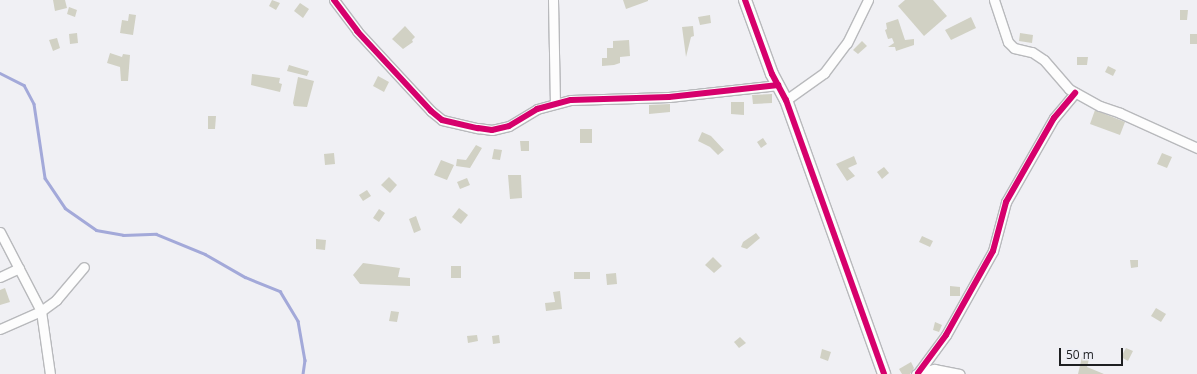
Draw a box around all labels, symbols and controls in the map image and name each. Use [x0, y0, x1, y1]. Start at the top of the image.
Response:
scale bar [1061, 340, 1125, 366]
text: 50 m [1066, 346, 1094, 363]

